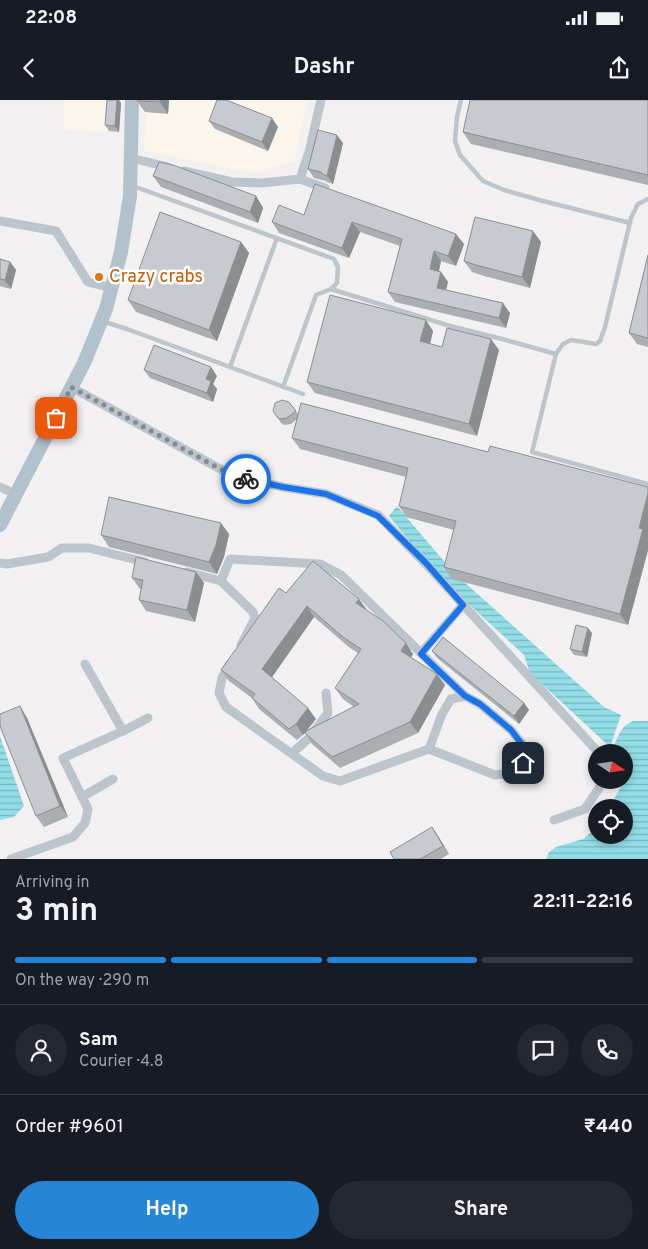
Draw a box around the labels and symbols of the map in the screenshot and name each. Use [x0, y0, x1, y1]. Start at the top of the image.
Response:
place label: Crazy crabs [109, 266, 203, 289]
marker: Crazy crabs [93, 271, 105, 283]
pin [35, 397, 77, 439]
courier [221, 454, 271, 504]
pin [502, 742, 544, 784]
north arrow [588, 744, 632, 789]

